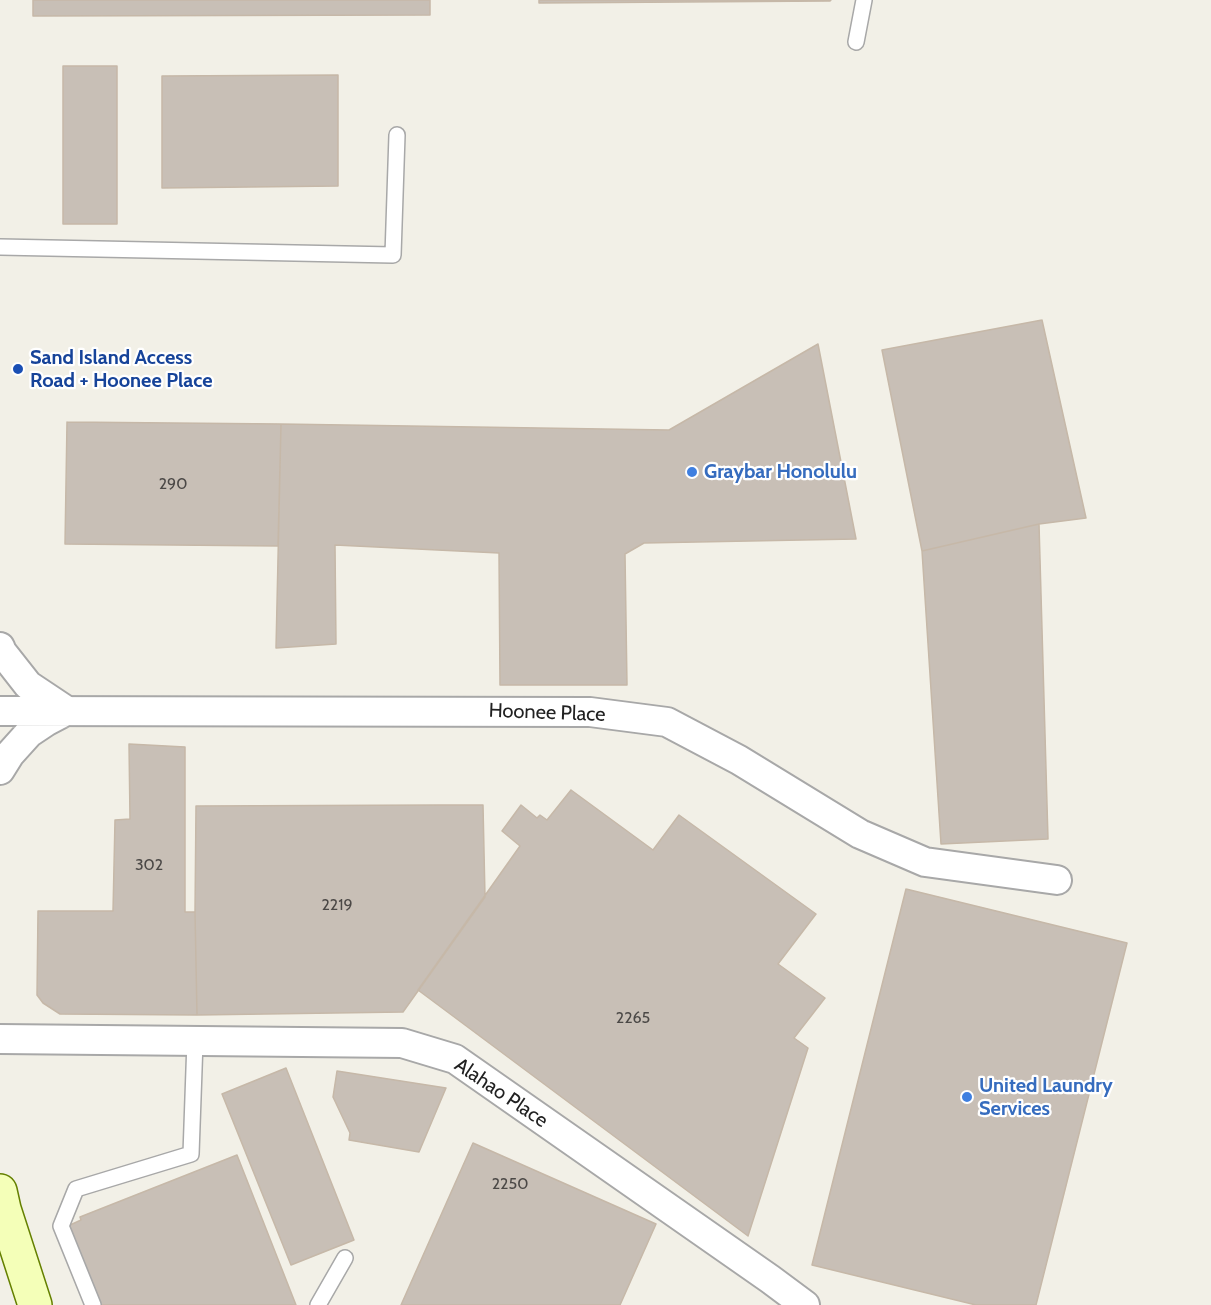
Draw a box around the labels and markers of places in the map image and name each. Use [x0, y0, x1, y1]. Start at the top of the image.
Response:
place label: Sand Island Access Road + Hoonee Place [30, 346, 213, 393]
marker: Sand Island Access Road + Hoonee Place [11, 362, 25, 376]
place label: Graybar Honolulu [704, 460, 857, 484]
marker: Graybar Honolulu [685, 465, 699, 479]
place label: United Laundry Services [979, 1074, 1113, 1121]
marker: United Laundry Services [960, 1090, 974, 1104]

